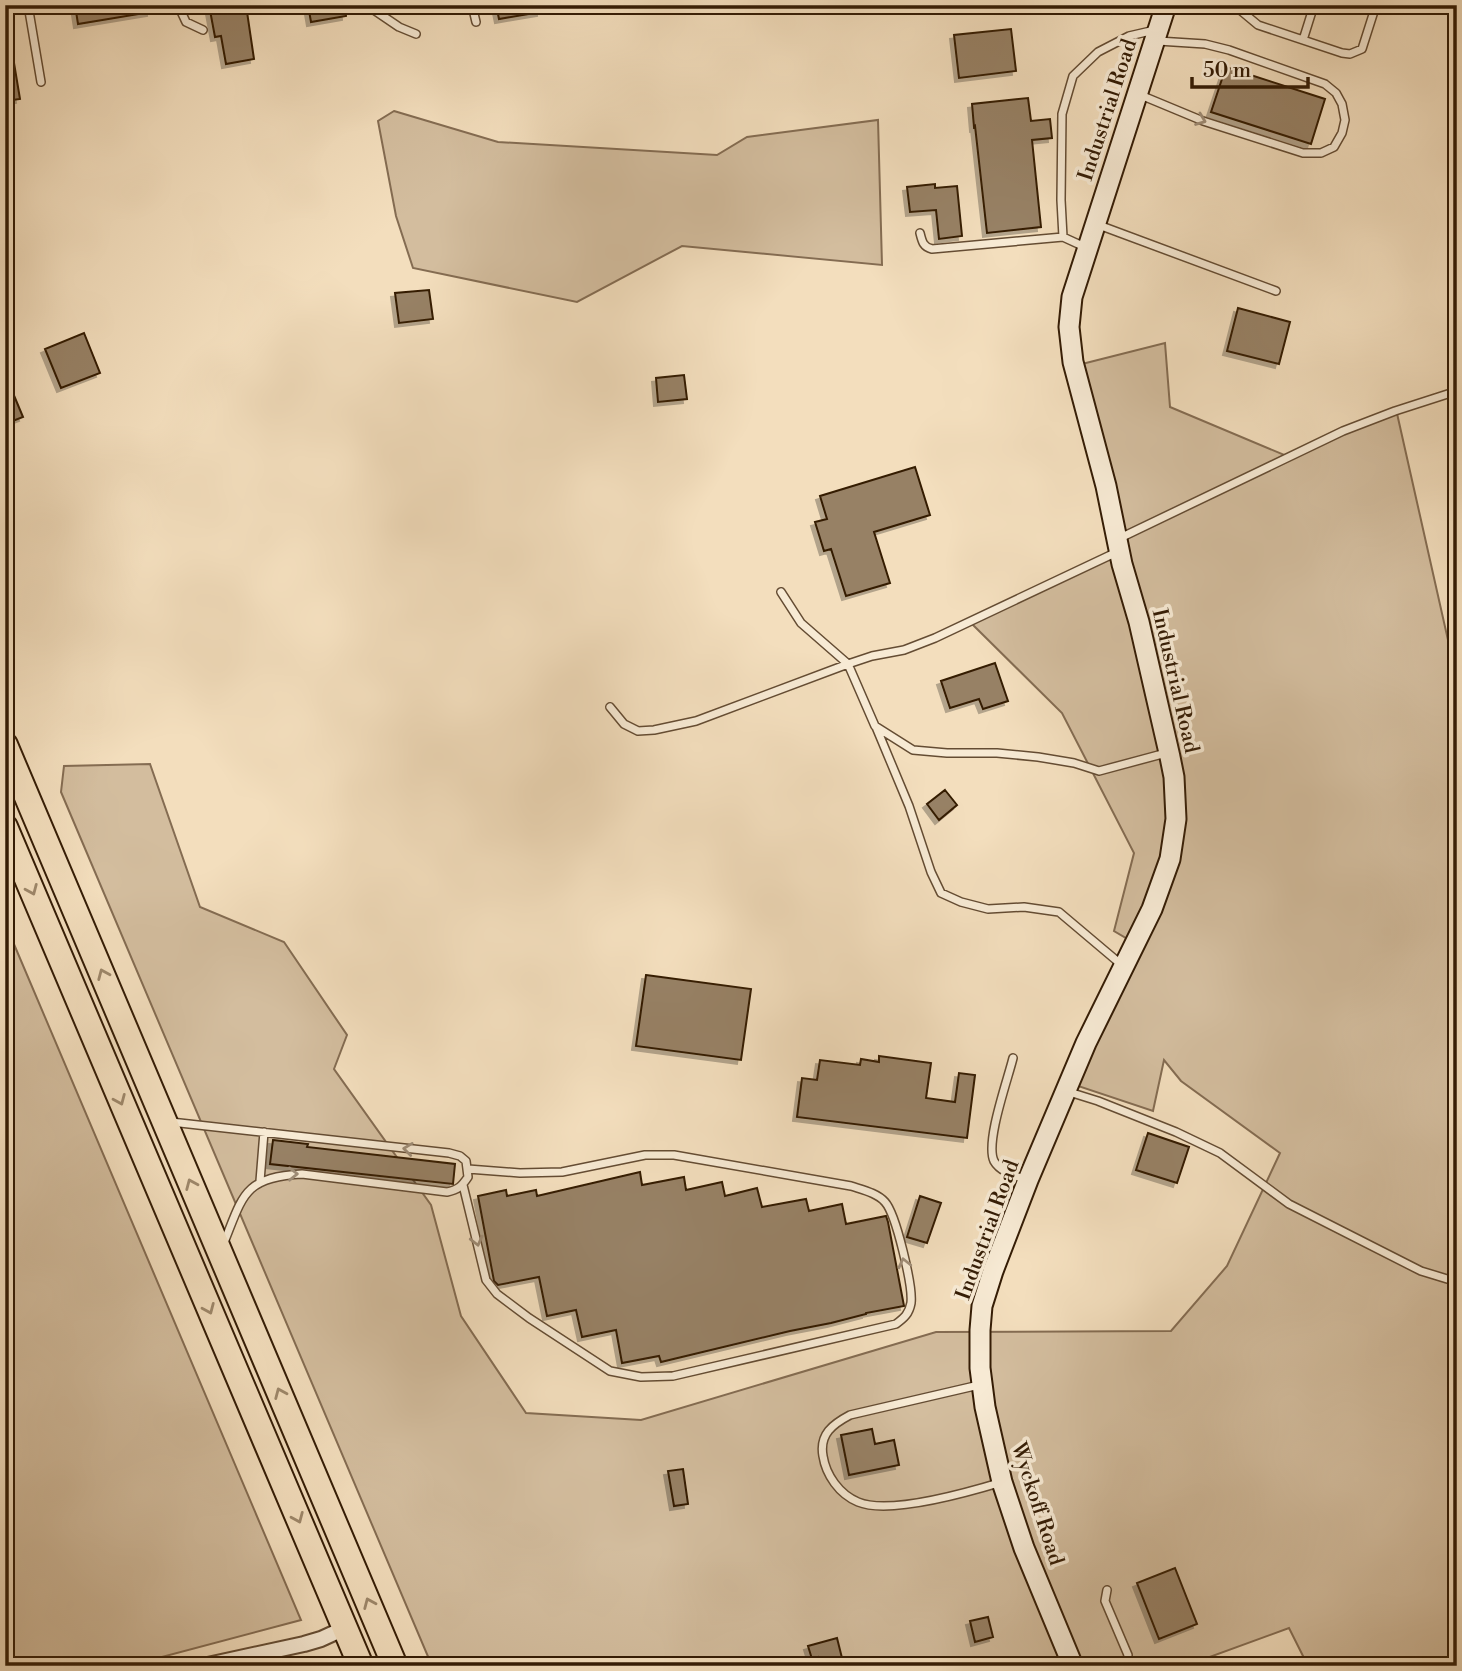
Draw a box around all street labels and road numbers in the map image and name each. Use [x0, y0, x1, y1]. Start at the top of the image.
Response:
street label: Industrial Road [1073, 36, 1143, 184]
street label: Industrial Road [1146, 606, 1204, 756]
street label: Industrial Road [951, 1156, 1025, 1304]
street label: Wyckoff Road [1005, 1438, 1069, 1569]

